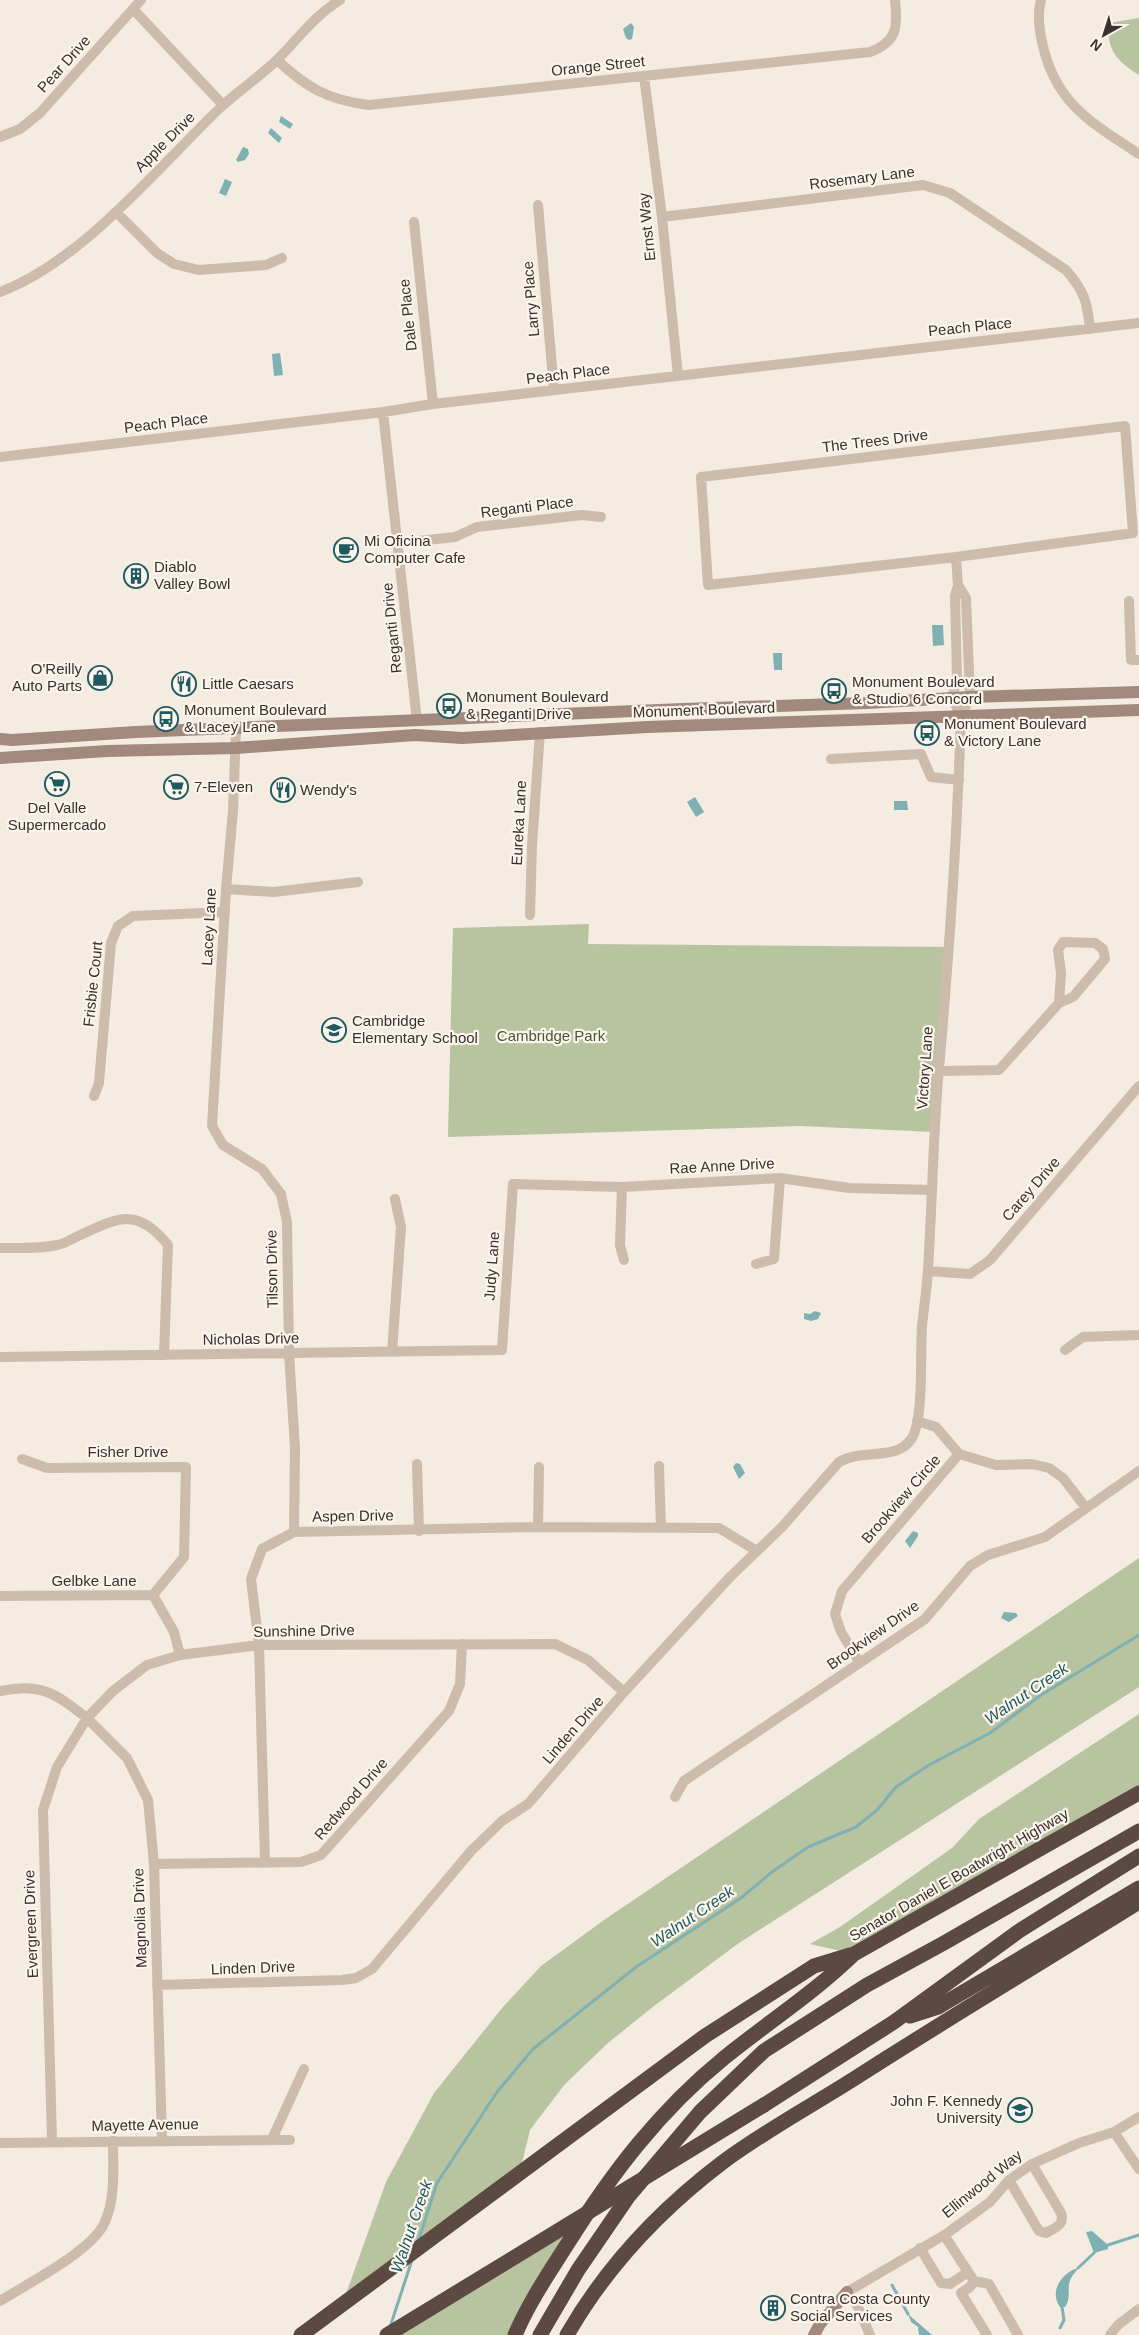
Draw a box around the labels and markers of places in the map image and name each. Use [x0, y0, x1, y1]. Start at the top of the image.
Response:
place label: Mi Oficina Computer Cafe [364, 532, 466, 566]
cafe icon: Mi Oficina Computer Cafe [333, 537, 359, 563]
place label: Diablo Valley Bowl [154, 558, 230, 592]
building icon: Diablo Valley Bowl [123, 563, 149, 589]
place label: O'Reilly Auto Parts [12, 660, 82, 694]
shop icon: O'Reilly Auto Parts [87, 665, 113, 691]
restaurant icon: Little Caesars [171, 671, 197, 697]
place label: Monument Boulevard & Studio 6 Concord [852, 673, 995, 707]
place label: Little Caesars [202, 675, 294, 692]
bus stop icon: Monument Boulevard & Studio 6 Concord [821, 678, 847, 704]
place label: Monument Boulevard & Reganti Drive [466, 688, 609, 722]
bus stop icon: Monument Boulevard & Reganti Drive [436, 693, 462, 719]
place label: Monument Boulevard & Lacey Lane [184, 701, 327, 735]
bus stop icon: Monument Boulevard & Lacey Lane [153, 706, 179, 732]
place label: Monument Boulevard & Victory Lane [944, 715, 1087, 749]
bus stop icon: Monument Boulevard & Victory Lane [914, 720, 940, 746]
supermarket icon: Del Valle Supermercado [44, 771, 70, 797]
supermarket icon: 7-Eleven [163, 774, 189, 800]
restaurant icon: Wendy's [270, 777, 296, 803]
place label: 7-Eleven [194, 778, 253, 795]
place label: Wendy's [300, 781, 357, 798]
place label: Del Valle Supermercado [8, 799, 106, 833]
place label: Cambridge Elementary School [352, 1012, 478, 1046]
school or university icon: Cambridge Elementary School [321, 1017, 347, 1043]
place label: John F. Kennedy University [890, 2092, 1002, 2126]
school or university icon: John F. Kennedy University [1007, 2097, 1033, 2123]
place label: Contra Costa County Social Services [790, 2290, 931, 2324]
building icon: Contra Costa County Social Services [760, 2295, 786, 2321]

